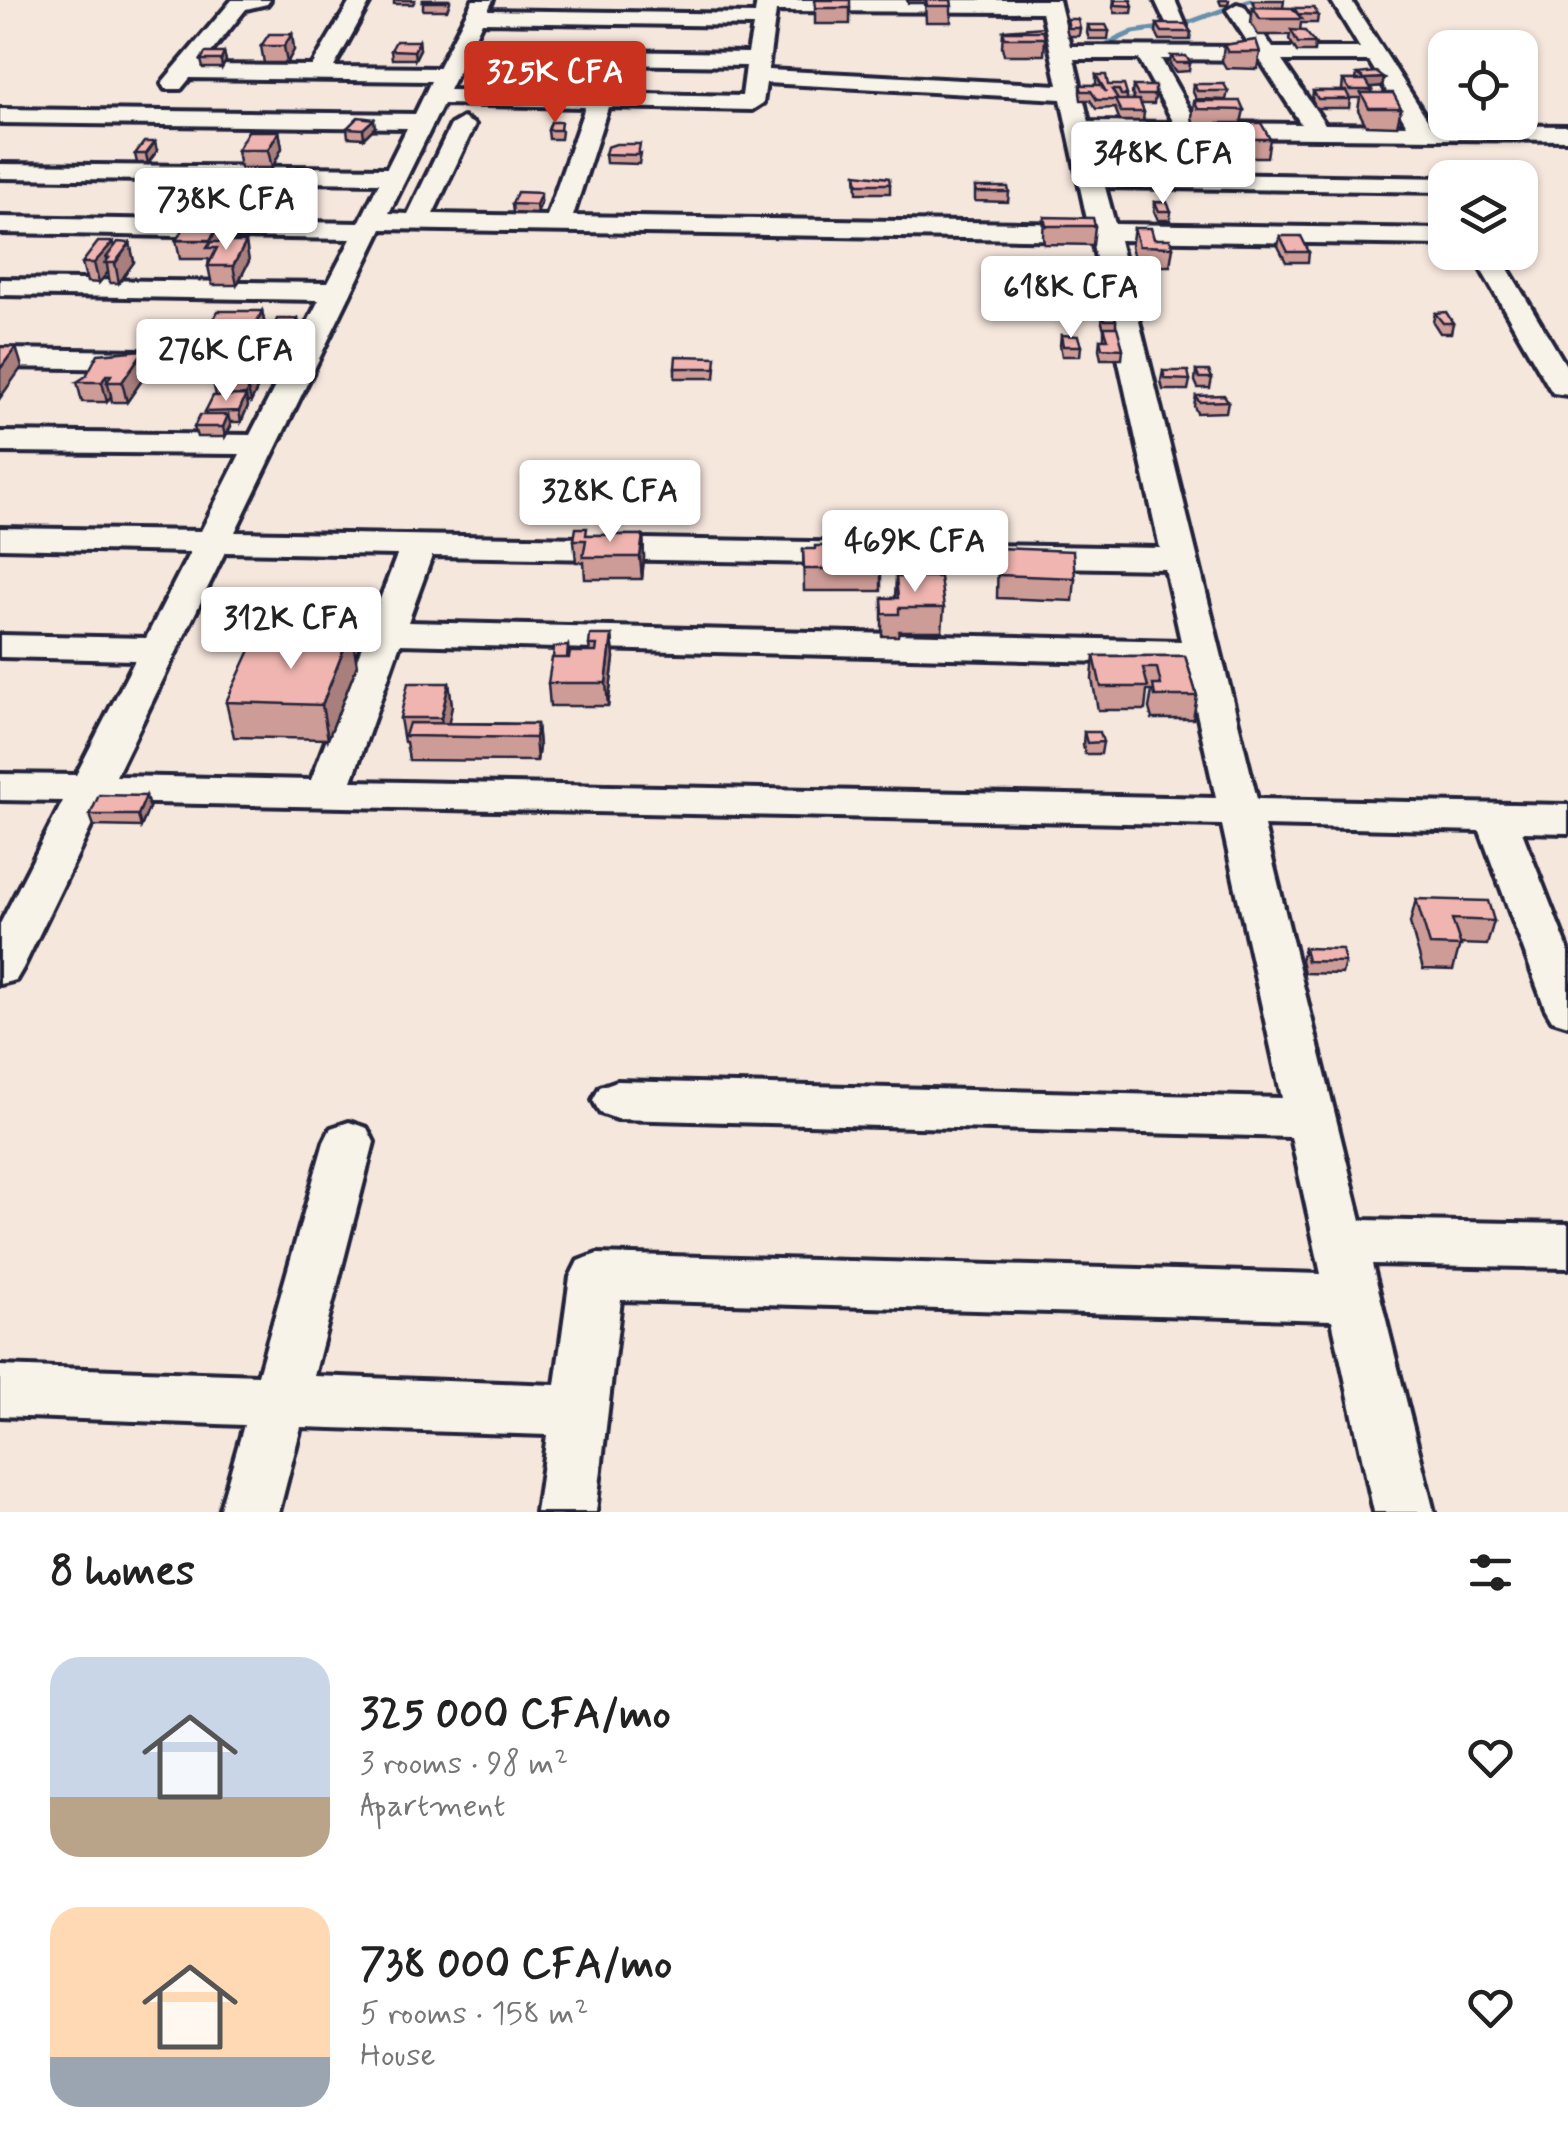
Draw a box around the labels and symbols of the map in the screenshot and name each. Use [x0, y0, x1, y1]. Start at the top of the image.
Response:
pin: 325K CFA [452, 41, 658, 126]
pin: 348K CFA [1060, 122, 1266, 207]
pin: 738K CFA [123, 168, 329, 253]
pin: 618K CFA [968, 256, 1174, 341]
pin: 276K CFA [123, 319, 329, 404]
pin: 328K CFA [507, 460, 713, 545]
pin: 469K CFA [812, 510, 1018, 595]
pin: 312K CFA [188, 587, 394, 672]

